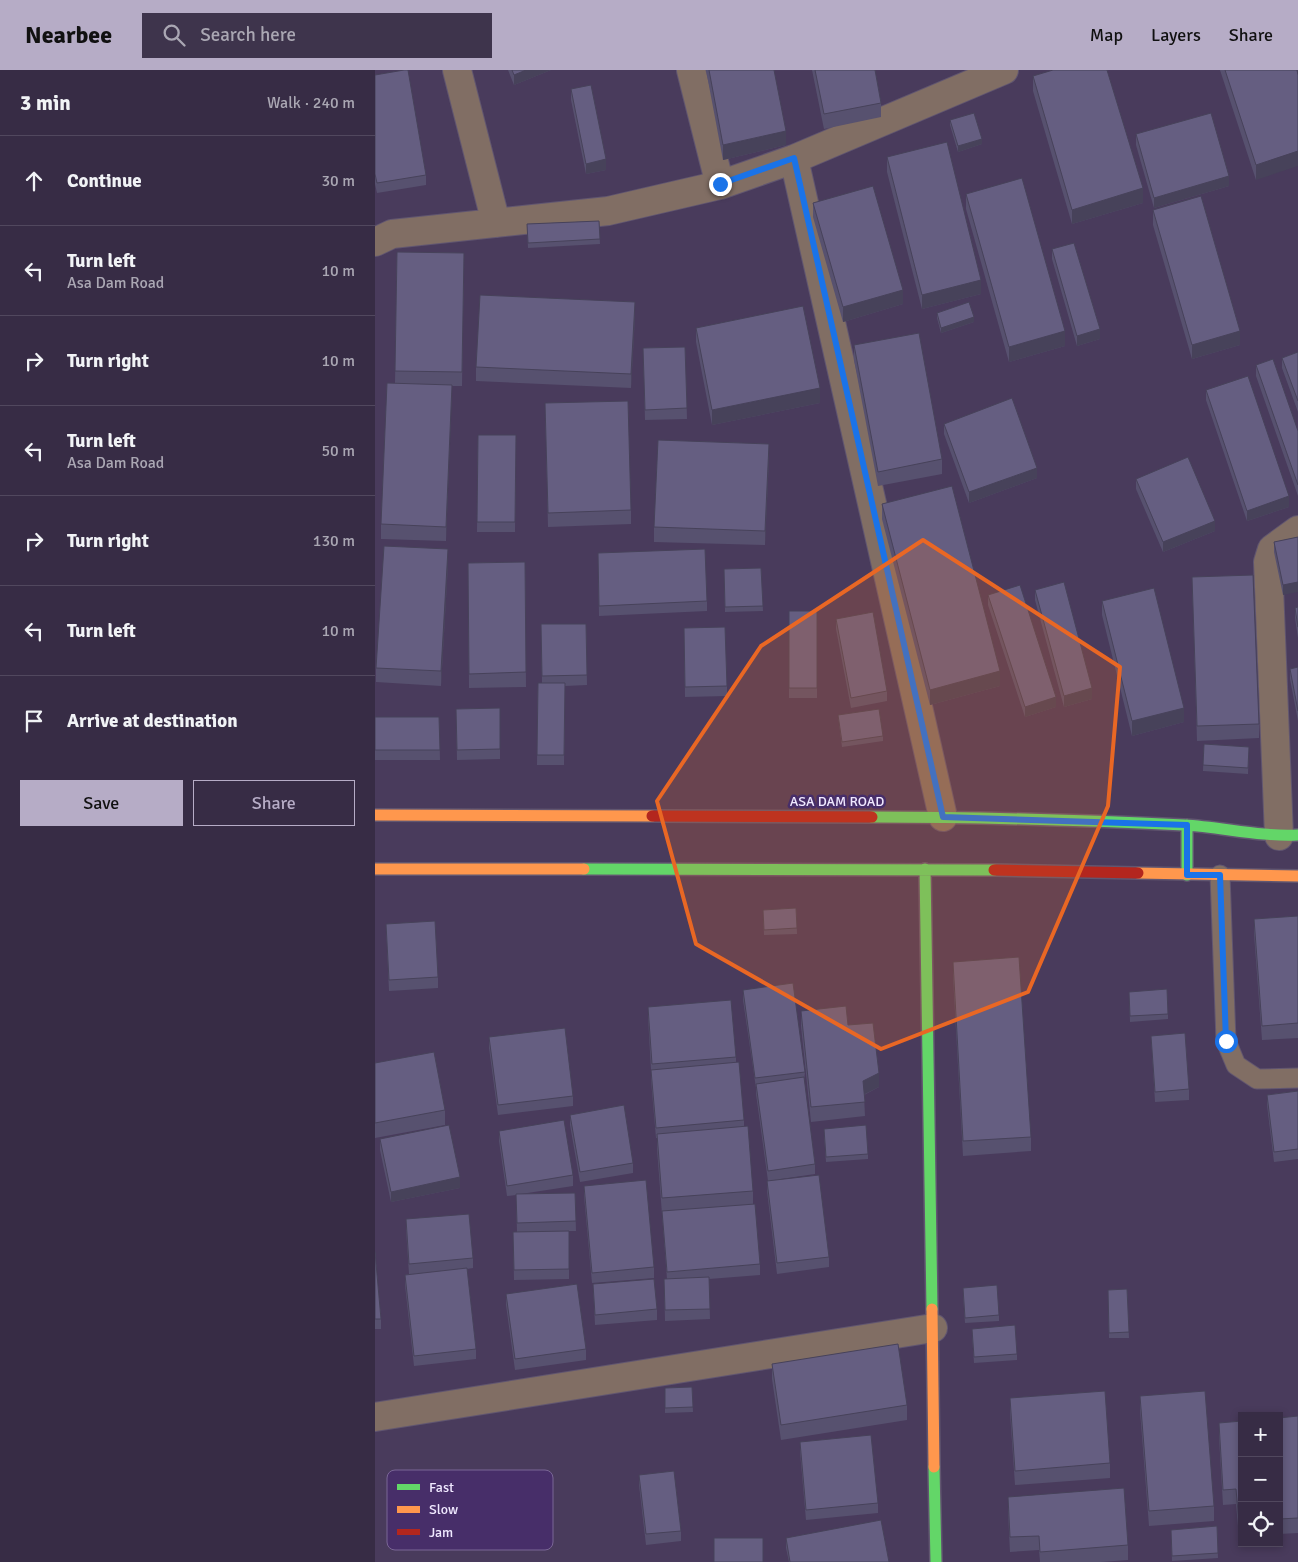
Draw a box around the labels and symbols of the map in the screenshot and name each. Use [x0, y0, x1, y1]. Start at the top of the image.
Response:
route end [709, 173, 732, 196]
street label: ASA DAM ROAD [790, 793, 884, 810]
route start [1215, 1030, 1238, 1053]
legend [387, 1470, 553, 1550]
text: Fast [429, 1479, 454, 1496]
text: Slow [429, 1501, 458, 1518]
text: Jam [429, 1524, 453, 1541]

